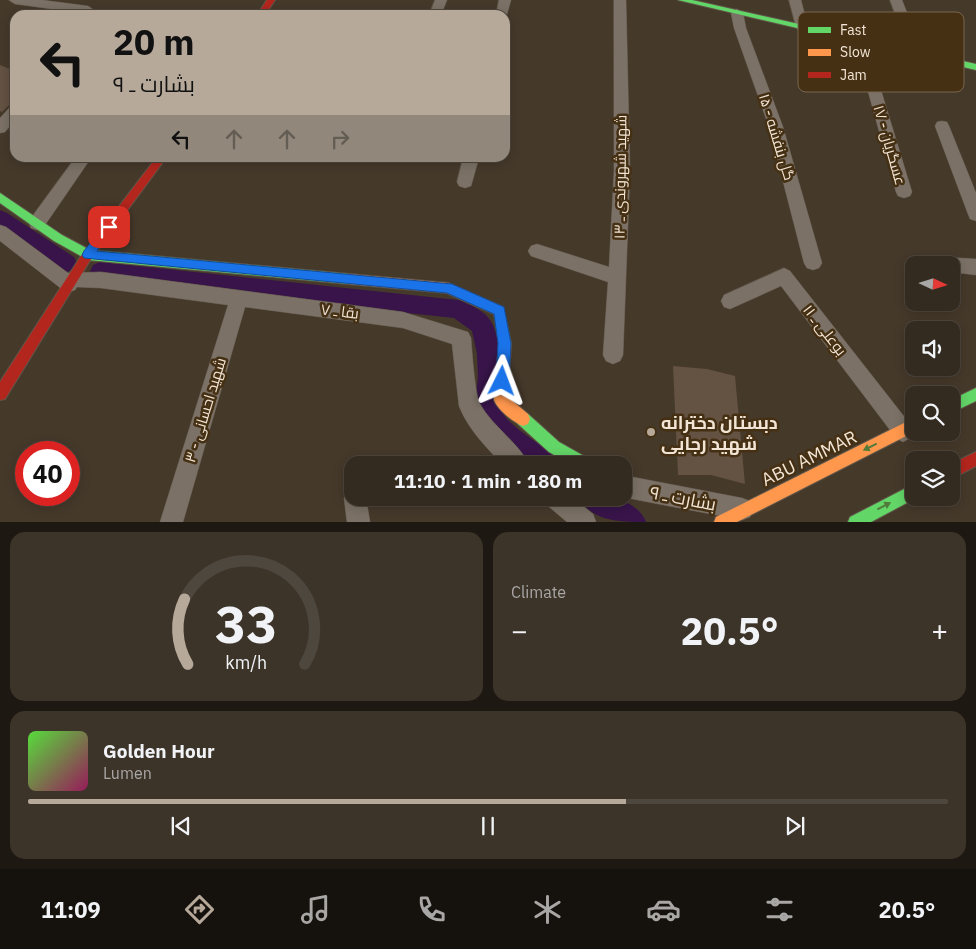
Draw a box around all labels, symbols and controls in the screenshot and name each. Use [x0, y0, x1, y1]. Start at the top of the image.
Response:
legend [798, 12, 964, 92]
text: 20 m [113, 19, 195, 65]
text: Fast [840, 21, 866, 39]
icon: left [30, 30, 95, 95]
text: Slow [840, 43, 871, 61]
text: Jam [840, 66, 867, 84]
text: بشارت ـ ۹ [113, 69, 195, 98]
street label: گل بنفشه - ۱۵ [754, 91, 799, 183]
street label: عسگریان - ۱۷ [869, 103, 910, 187]
street label: شهید شهروندی ـ ۱۳ [609, 115, 632, 239]
icon: left [167, 125, 195, 153]
icon: ahead [220, 125, 248, 153]
icon: ahead [273, 125, 301, 153]
icon: right [326, 125, 354, 153]
pin [88, 206, 130, 248]
icon: arrive [95, 213, 123, 241]
north arrow [905, 256, 960, 311]
map controls [905, 256, 960, 506]
street label: بقا ـ ۷ [320, 299, 360, 323]
street label: بوعلی ـ ۱۱ [798, 301, 851, 360]
button: sound [905, 321, 960, 376]
position arrow [475, 354, 527, 406]
street label: شهید احسانی - ۳ [180, 355, 231, 465]
button: search [905, 386, 960, 441]
place label: دبستان دخترانه شهید رجایی [661, 411, 778, 455]
street label: ABU AMMAR [757, 425, 861, 491]
marker: دبستان دخترانه شهید رجایی [645, 426, 657, 438]
speed limit sign: 40 [15, 441, 80, 506]
one-way arrow [863, 443, 877, 451]
button: layers [905, 451, 960, 506]
text: 11:10 · 1 min · 180 m [394, 469, 582, 493]
street label: بشارت ـ ۹ [648, 480, 718, 516]
one-way arrow [877, 502, 892, 510]
text: Climate [511, 582, 566, 602]
text: 33 [215, 590, 278, 657]
text: 20.5° [680, 606, 779, 655]
text: − [511, 612, 528, 649]
text: + [931, 612, 948, 649]
text: km/h [226, 651, 268, 674]
text: Golden Hour [103, 739, 215, 763]
text: Lumen [103, 763, 152, 783]
icon: previous [167, 812, 195, 840]
icon: pause [474, 812, 502, 840]
icon: next [781, 812, 809, 840]
icon: directions [182, 892, 217, 927]
icon: music [298, 892, 333, 927]
icon: phone [414, 892, 449, 927]
icon: climate [530, 892, 565, 927]
icon: car [646, 892, 681, 927]
icon: filters [762, 892, 797, 927]
text: 11:09 [41, 895, 101, 924]
text: 20.5° [879, 895, 935, 924]

